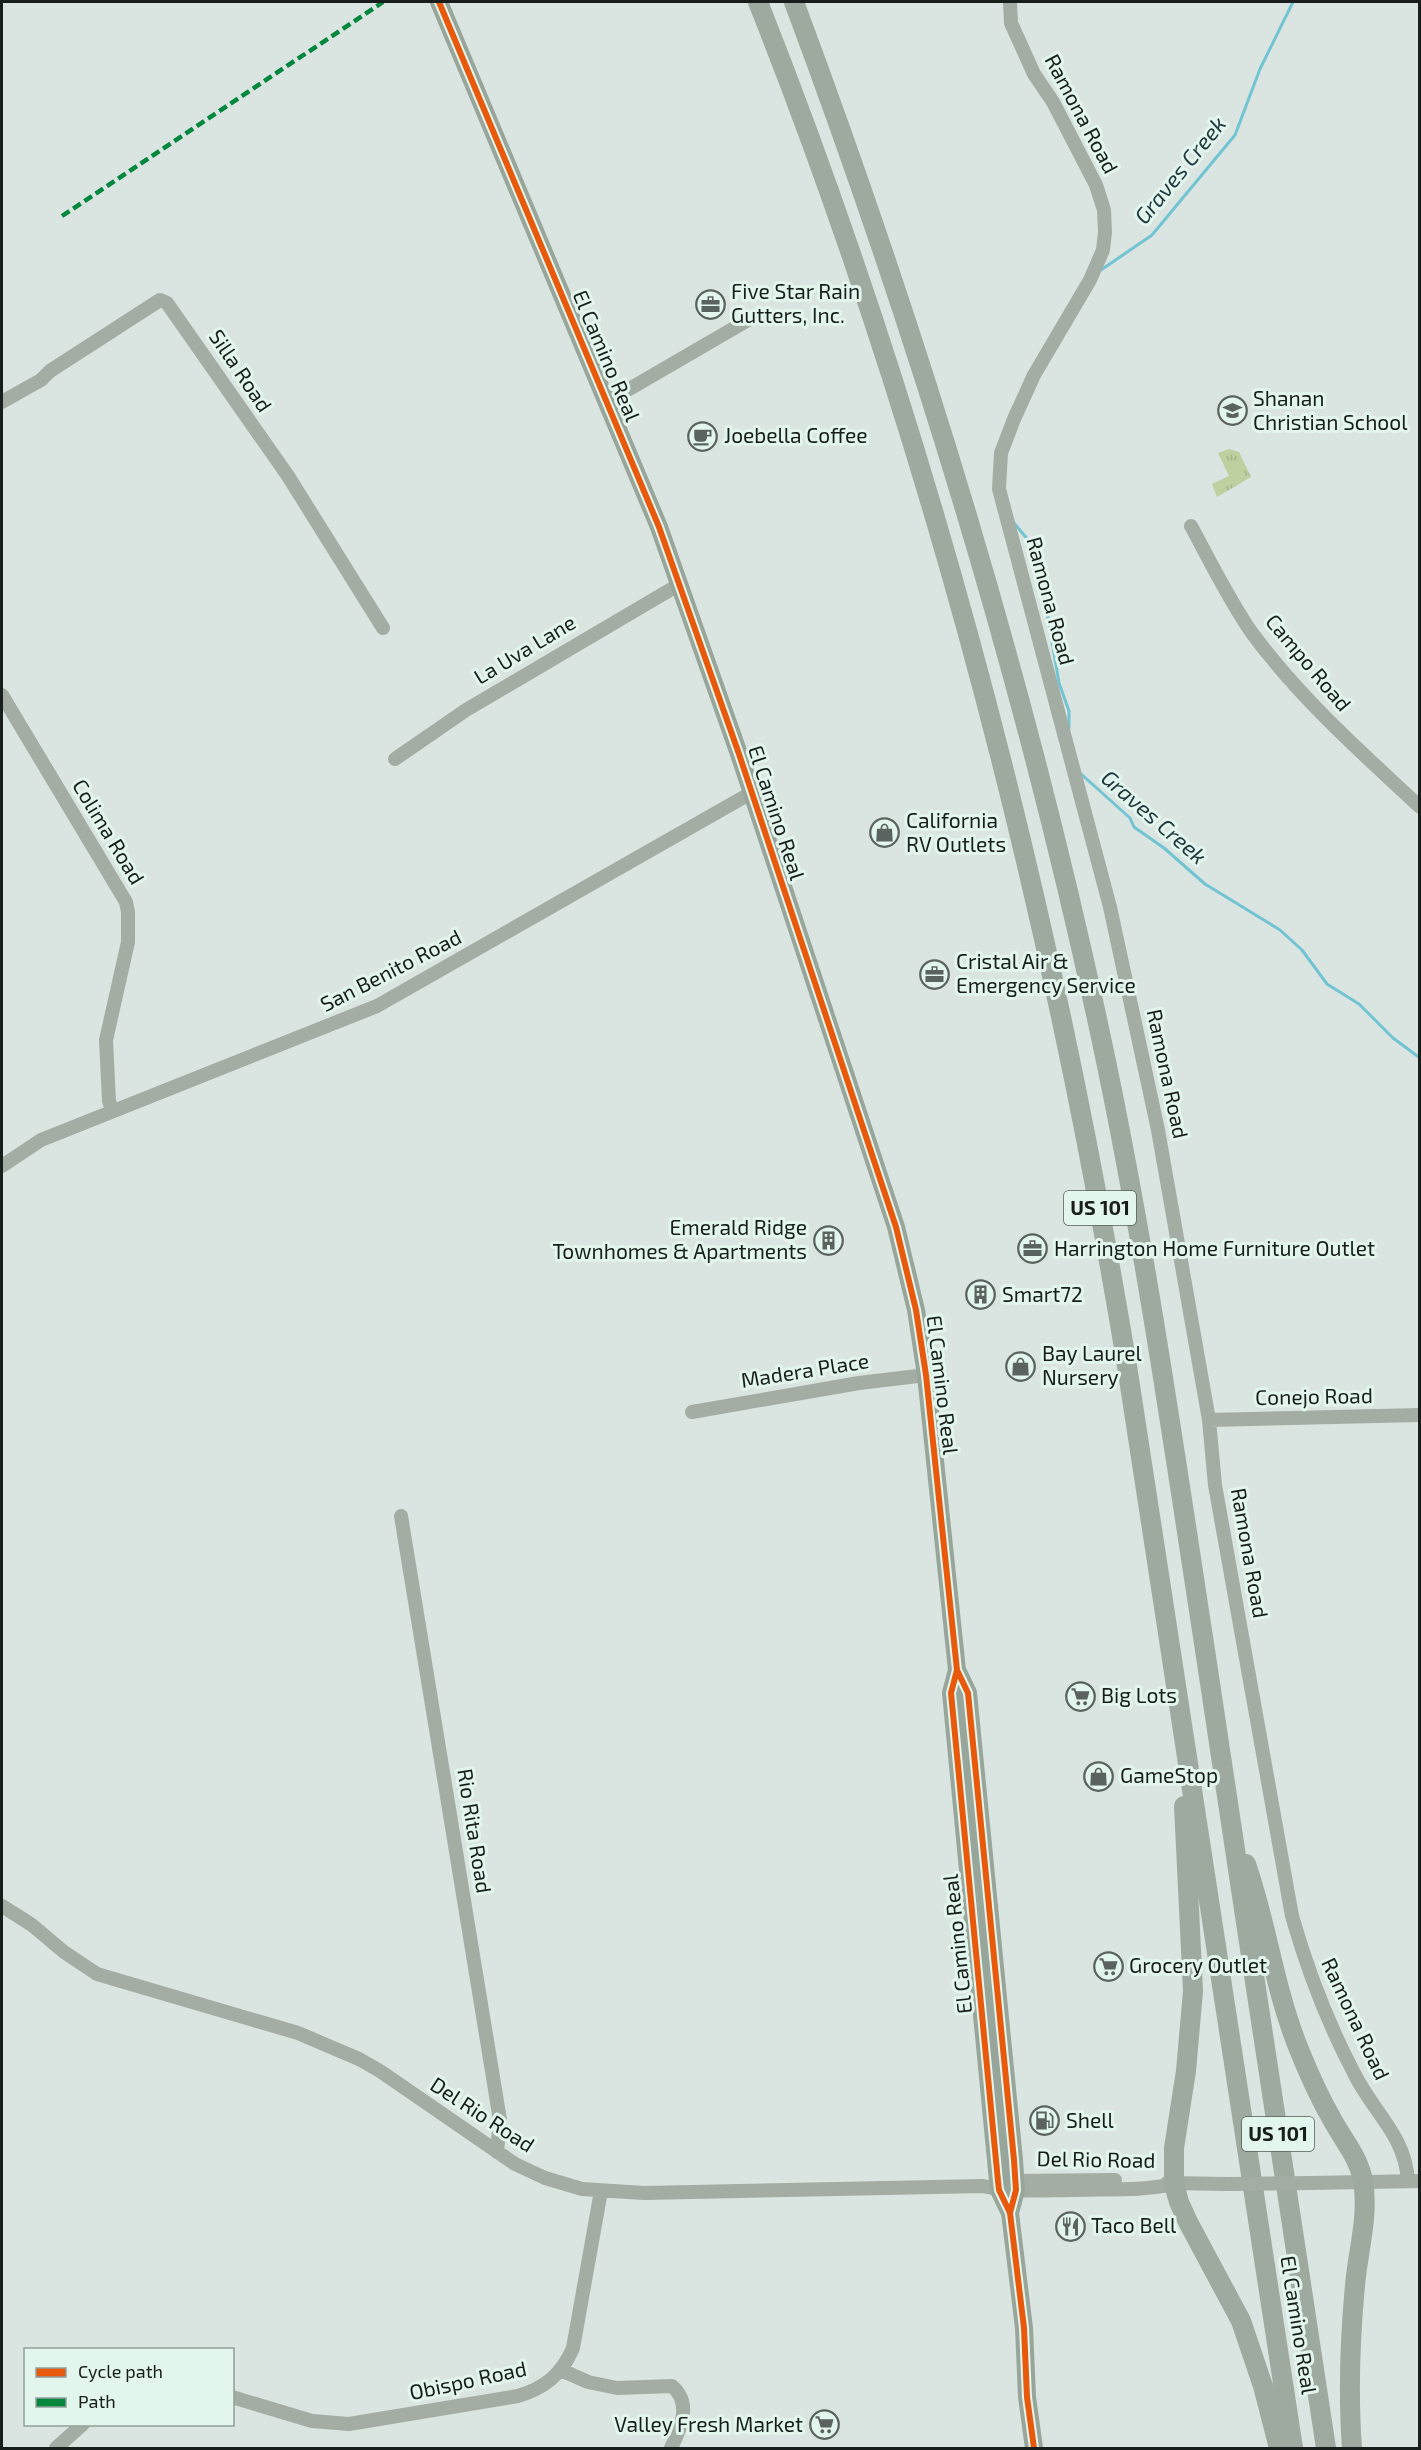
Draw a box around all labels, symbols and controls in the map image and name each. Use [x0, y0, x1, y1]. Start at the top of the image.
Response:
street label: Ramona Road [1040, 49, 1124, 177]
water label: Graves Creek [1128, 110, 1230, 228]
place label: Five Star Rain Gutters, Inc. [731, 278, 860, 327]
street label: El Camino Real [569, 286, 647, 425]
office icon: Five Star Rain Gutters, Inc. [694, 288, 726, 320]
street label: Silla Road [205, 324, 278, 416]
place label: Shanan Christian School [1253, 385, 1408, 434]
school or university icon: Shanan Christian School [1216, 395, 1248, 427]
cafe icon: Joebella Coffee [687, 420, 719, 452]
place label: Joebella Coffee [724, 422, 867, 447]
street label: Ramona Road [1022, 534, 1081, 667]
street label: Campo Road [1261, 608, 1357, 716]
street label: La Uva Lane [469, 609, 580, 689]
street label: El Camino Real [744, 742, 811, 884]
water label: Graves Creek [1097, 764, 1212, 869]
street label: Colima Road [68, 774, 150, 888]
place label: California RV Outlets [906, 807, 1006, 856]
shop icon: California RV Outlets [869, 817, 901, 849]
street label: San Benito Road [316, 923, 465, 1016]
place label: Cristal Air & Emergency Service [956, 948, 1136, 997]
office icon: Cristal Air & Emergency Service [919, 958, 951, 990]
street label: Ramona Road [1143, 1007, 1194, 1141]
road number: US 101 [1064, 1191, 1136, 1225]
place label: Emerald Ridge Townhomes & Apartments [553, 1214, 807, 1263]
building icon: Emerald Ridge Townhomes & Apartments [812, 1224, 844, 1256]
office icon: Harrington Home Furniture Outlet [1017, 1233, 1049, 1265]
place label: Harrington Home Furniture Outlet [1054, 1235, 1375, 1260]
building icon: Smart72 [965, 1279, 997, 1311]
place label: Smart72 [1002, 1281, 1083, 1306]
street label: El Camino Real [923, 1314, 965, 1457]
place label: Bay Laurel Nursery [1042, 1340, 1143, 1389]
street label: Madera Place [739, 1347, 871, 1392]
shop icon: Bay Laurel Nursery [1005, 1350, 1037, 1382]
street label: Conejo Road [1255, 1382, 1373, 1410]
street label: Ramona Road [1227, 1486, 1274, 1620]
supermarket icon: Big Lots [1064, 1680, 1096, 1712]
place label: Big Lots [1101, 1682, 1177, 1707]
shop icon: GameStop [1083, 1760, 1115, 1792]
place label: GameStop [1120, 1762, 1218, 1787]
street label: Rio Rita Road [453, 1767, 498, 1895]
street label: El Camino Real [937, 1872, 976, 2015]
supermarket icon: Grocery Outlet [1092, 1950, 1124, 1982]
place label: Grocery Outlet [1129, 1952, 1267, 1977]
street label: Ramona Road [1317, 1953, 1395, 2083]
street label: Del Rio Road [426, 2071, 539, 2157]
fuel station icon: Shell [1029, 2105, 1061, 2137]
place label: Shell [1066, 2107, 1114, 2132]
road number: US 101 [1242, 2117, 1314, 2151]
street label: Del Rio Road [1036, 2145, 1156, 2172]
restaurant icon: Taco Bell [1054, 2210, 1086, 2242]
place label: Taco Bell [1091, 2212, 1177, 2237]
street label: El Camino Real [1276, 2254, 1323, 2397]
legend [24, 2348, 234, 2426]
street label: Obispo Road [407, 2355, 529, 2404]
text: Cycle path [78, 2360, 163, 2382]
text: Path [78, 2390, 116, 2412]
supermarket icon: Valley Fresh Market [808, 2409, 840, 2441]
place label: Valley Fresh Market [614, 2411, 803, 2436]

